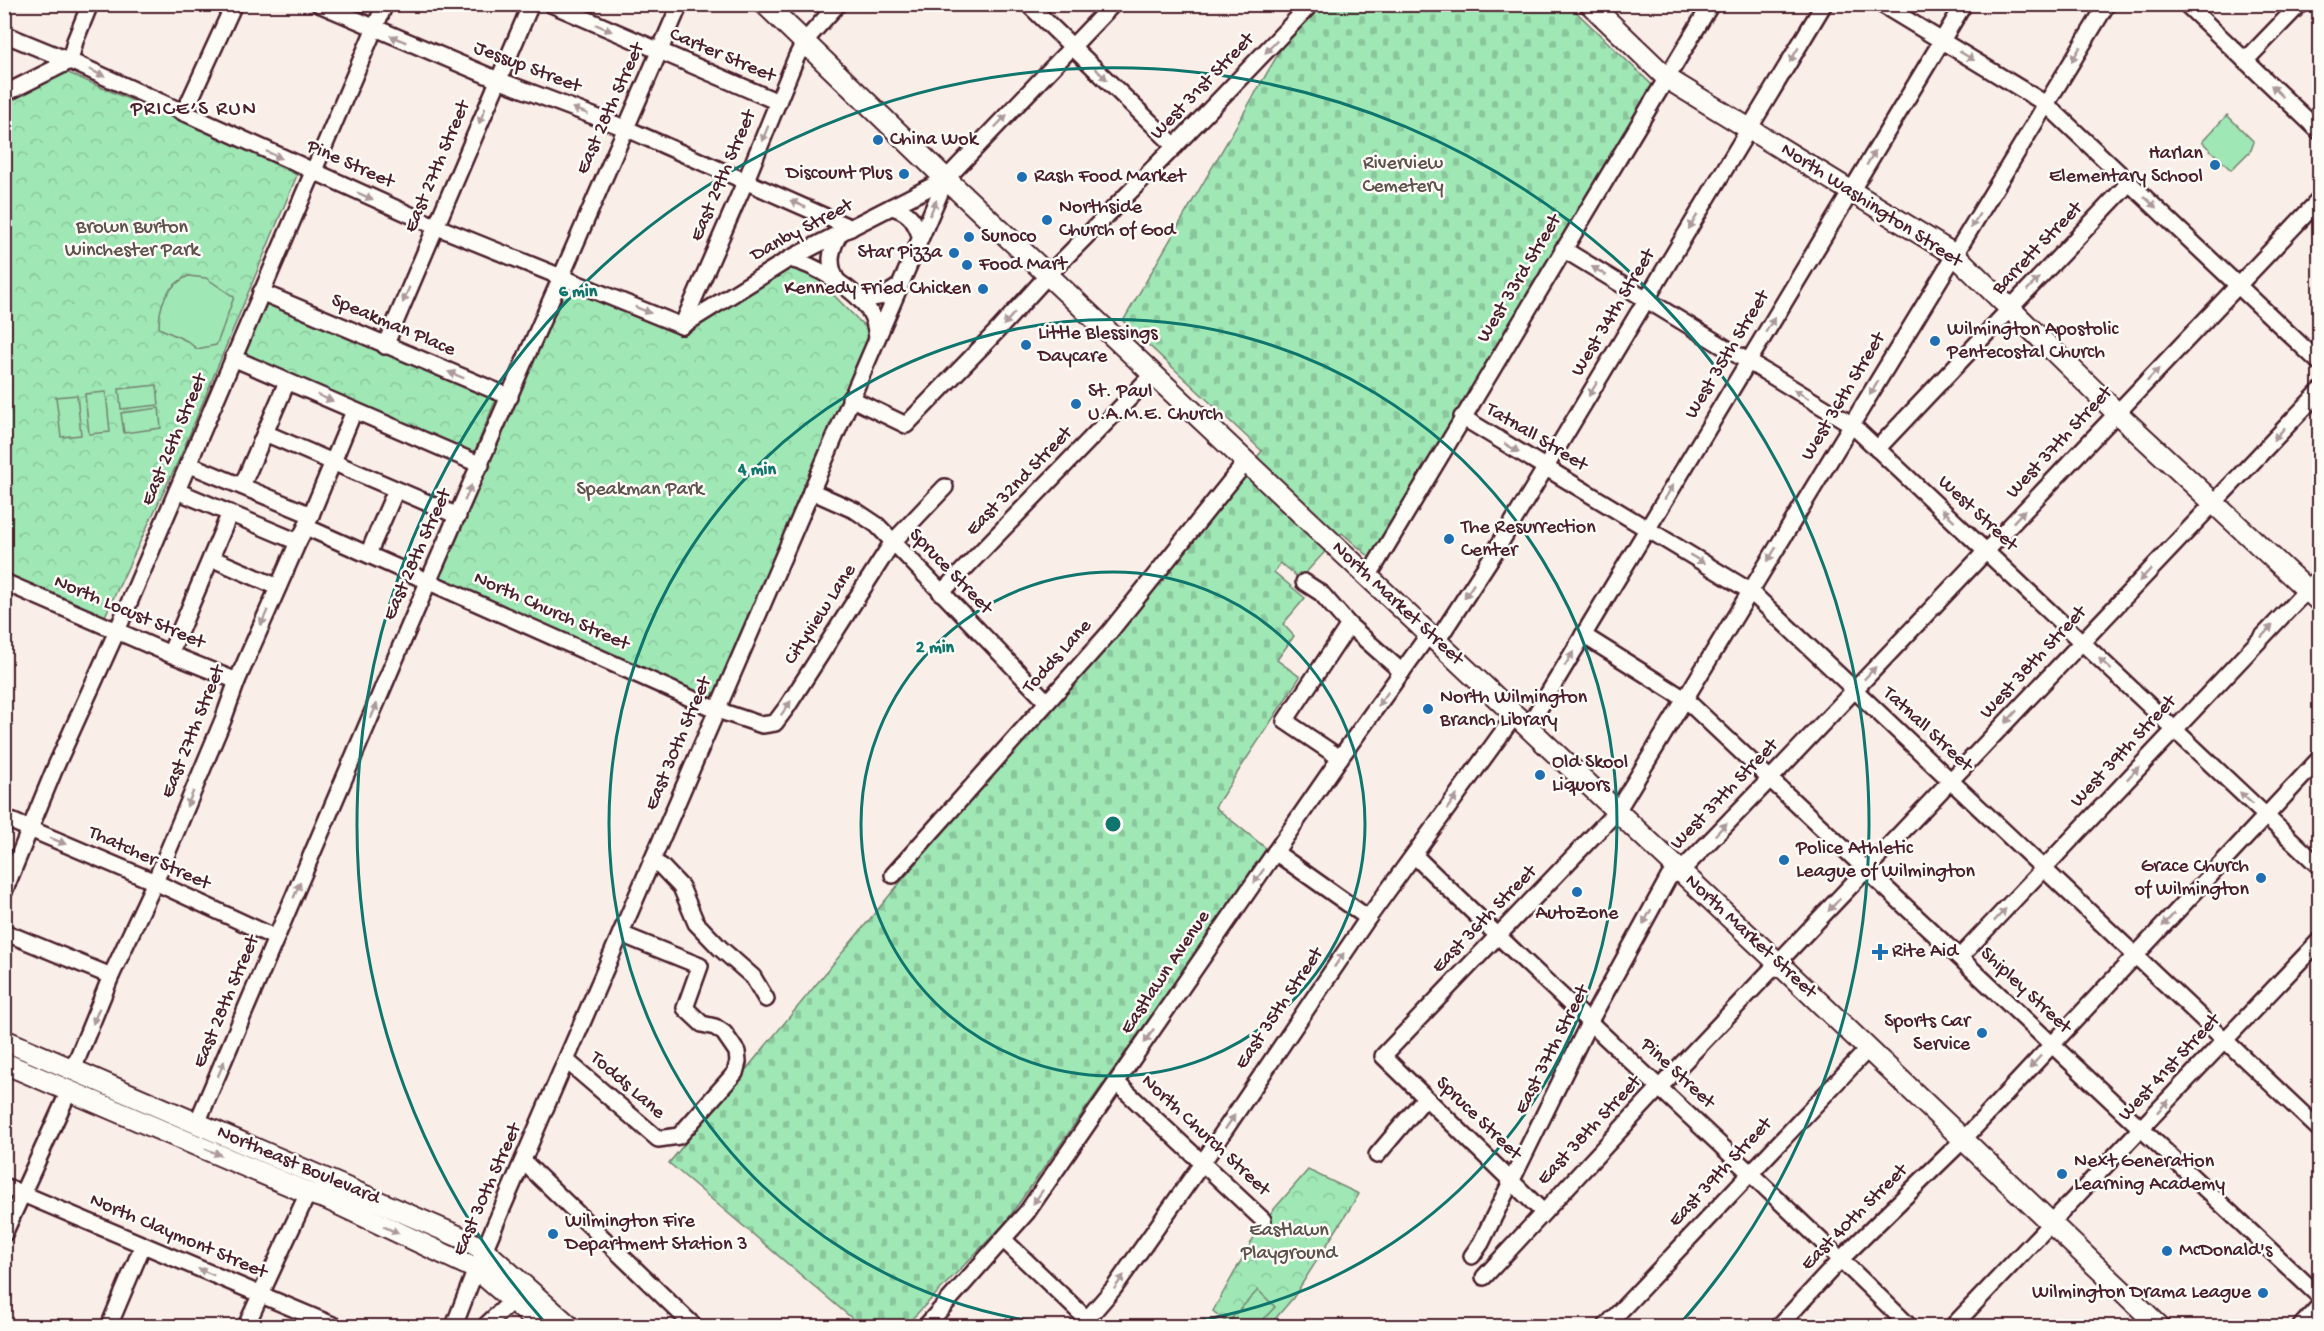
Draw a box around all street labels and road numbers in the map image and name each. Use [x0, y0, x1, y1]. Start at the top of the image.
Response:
street label: Carter Street [666, 23, 780, 89]
street label: West 31st Street [1146, 27, 1261, 145]
street label: Jessup Street [470, 37, 586, 100]
street label: East 28th Street [572, 38, 651, 178]
street label: East 27th Street [400, 96, 477, 236]
street label: East 29th Street [686, 105, 763, 245]
street label: Pine Street [302, 135, 399, 195]
street label: North Washington Street [1776, 139, 1968, 274]
street label: Danby Street [745, 194, 859, 268]
street label: Barrett Street [1987, 196, 2089, 301]
street label: West 33rd Street [1473, 209, 1568, 347]
street label: West 34th Street [1567, 244, 1662, 381]
street label: West 35th Street [1681, 285, 1776, 423]
street label: Speakman Place [327, 289, 459, 363]
street label: West 36th Street [1797, 327, 1892, 465]
street label: East 26th Street [137, 369, 214, 509]
street label: West 37th Street [2002, 381, 2119, 504]
street label: Tatnall Street [1480, 398, 1593, 478]
street label: East 32nd Street [962, 421, 1079, 542]
street label: West Street [1932, 471, 2023, 558]
street label: East 28th Street [379, 484, 458, 624]
street label: Spruce Street [903, 524, 998, 621]
street label: North Market Street [1326, 537, 1469, 672]
street label: Cityview Lane [780, 560, 862, 670]
street label: North Church Street [470, 567, 634, 657]
street label: North Locust Street [50, 571, 210, 656]
street label: West 38th Street [1976, 600, 2093, 724]
street label: Todds Lane [1018, 615, 1098, 700]
street label: East 27th Street [157, 661, 232, 802]
street label: East 30th Street [641, 672, 718, 814]
street label: Tatnall Street [1877, 682, 1978, 779]
street label: West 39th Street [2066, 690, 2183, 813]
street label: West 37th Street [1666, 733, 1785, 855]
street label: Thatcher Street [84, 822, 215, 897]
street label: East 36th Street [1428, 860, 1544, 979]
street label: North Market Street [1679, 870, 1822, 1005]
street label: Eastlawn Avenue [1116, 906, 1216, 1039]
street label: East 28th Street [189, 931, 266, 1072]
street label: East 35th Street [1231, 942, 1330, 1074]
street label: Shipley Street [1974, 943, 2077, 1041]
street label: East 37th Street [1511, 980, 1596, 1118]
street label: West 41st Street [2114, 1008, 2227, 1127]
street label: Pine Street [1634, 1033, 1720, 1115]
street label: Todds Lane [584, 1047, 670, 1125]
street label: North Church Street [1136, 1070, 1276, 1203]
street label: East 38th Street [1533, 1070, 1648, 1191]
street label: Spruce Street [1430, 1072, 1527, 1167]
street label: East 39th Street [1664, 1112, 1779, 1232]
street label: East 30th Street [449, 1119, 528, 1260]
street label: Northeast Boulevard [213, 1121, 385, 1212]
street label: East 40th Street [1797, 1159, 1914, 1276]
street label: North Claymont Street [86, 1189, 272, 1286]

